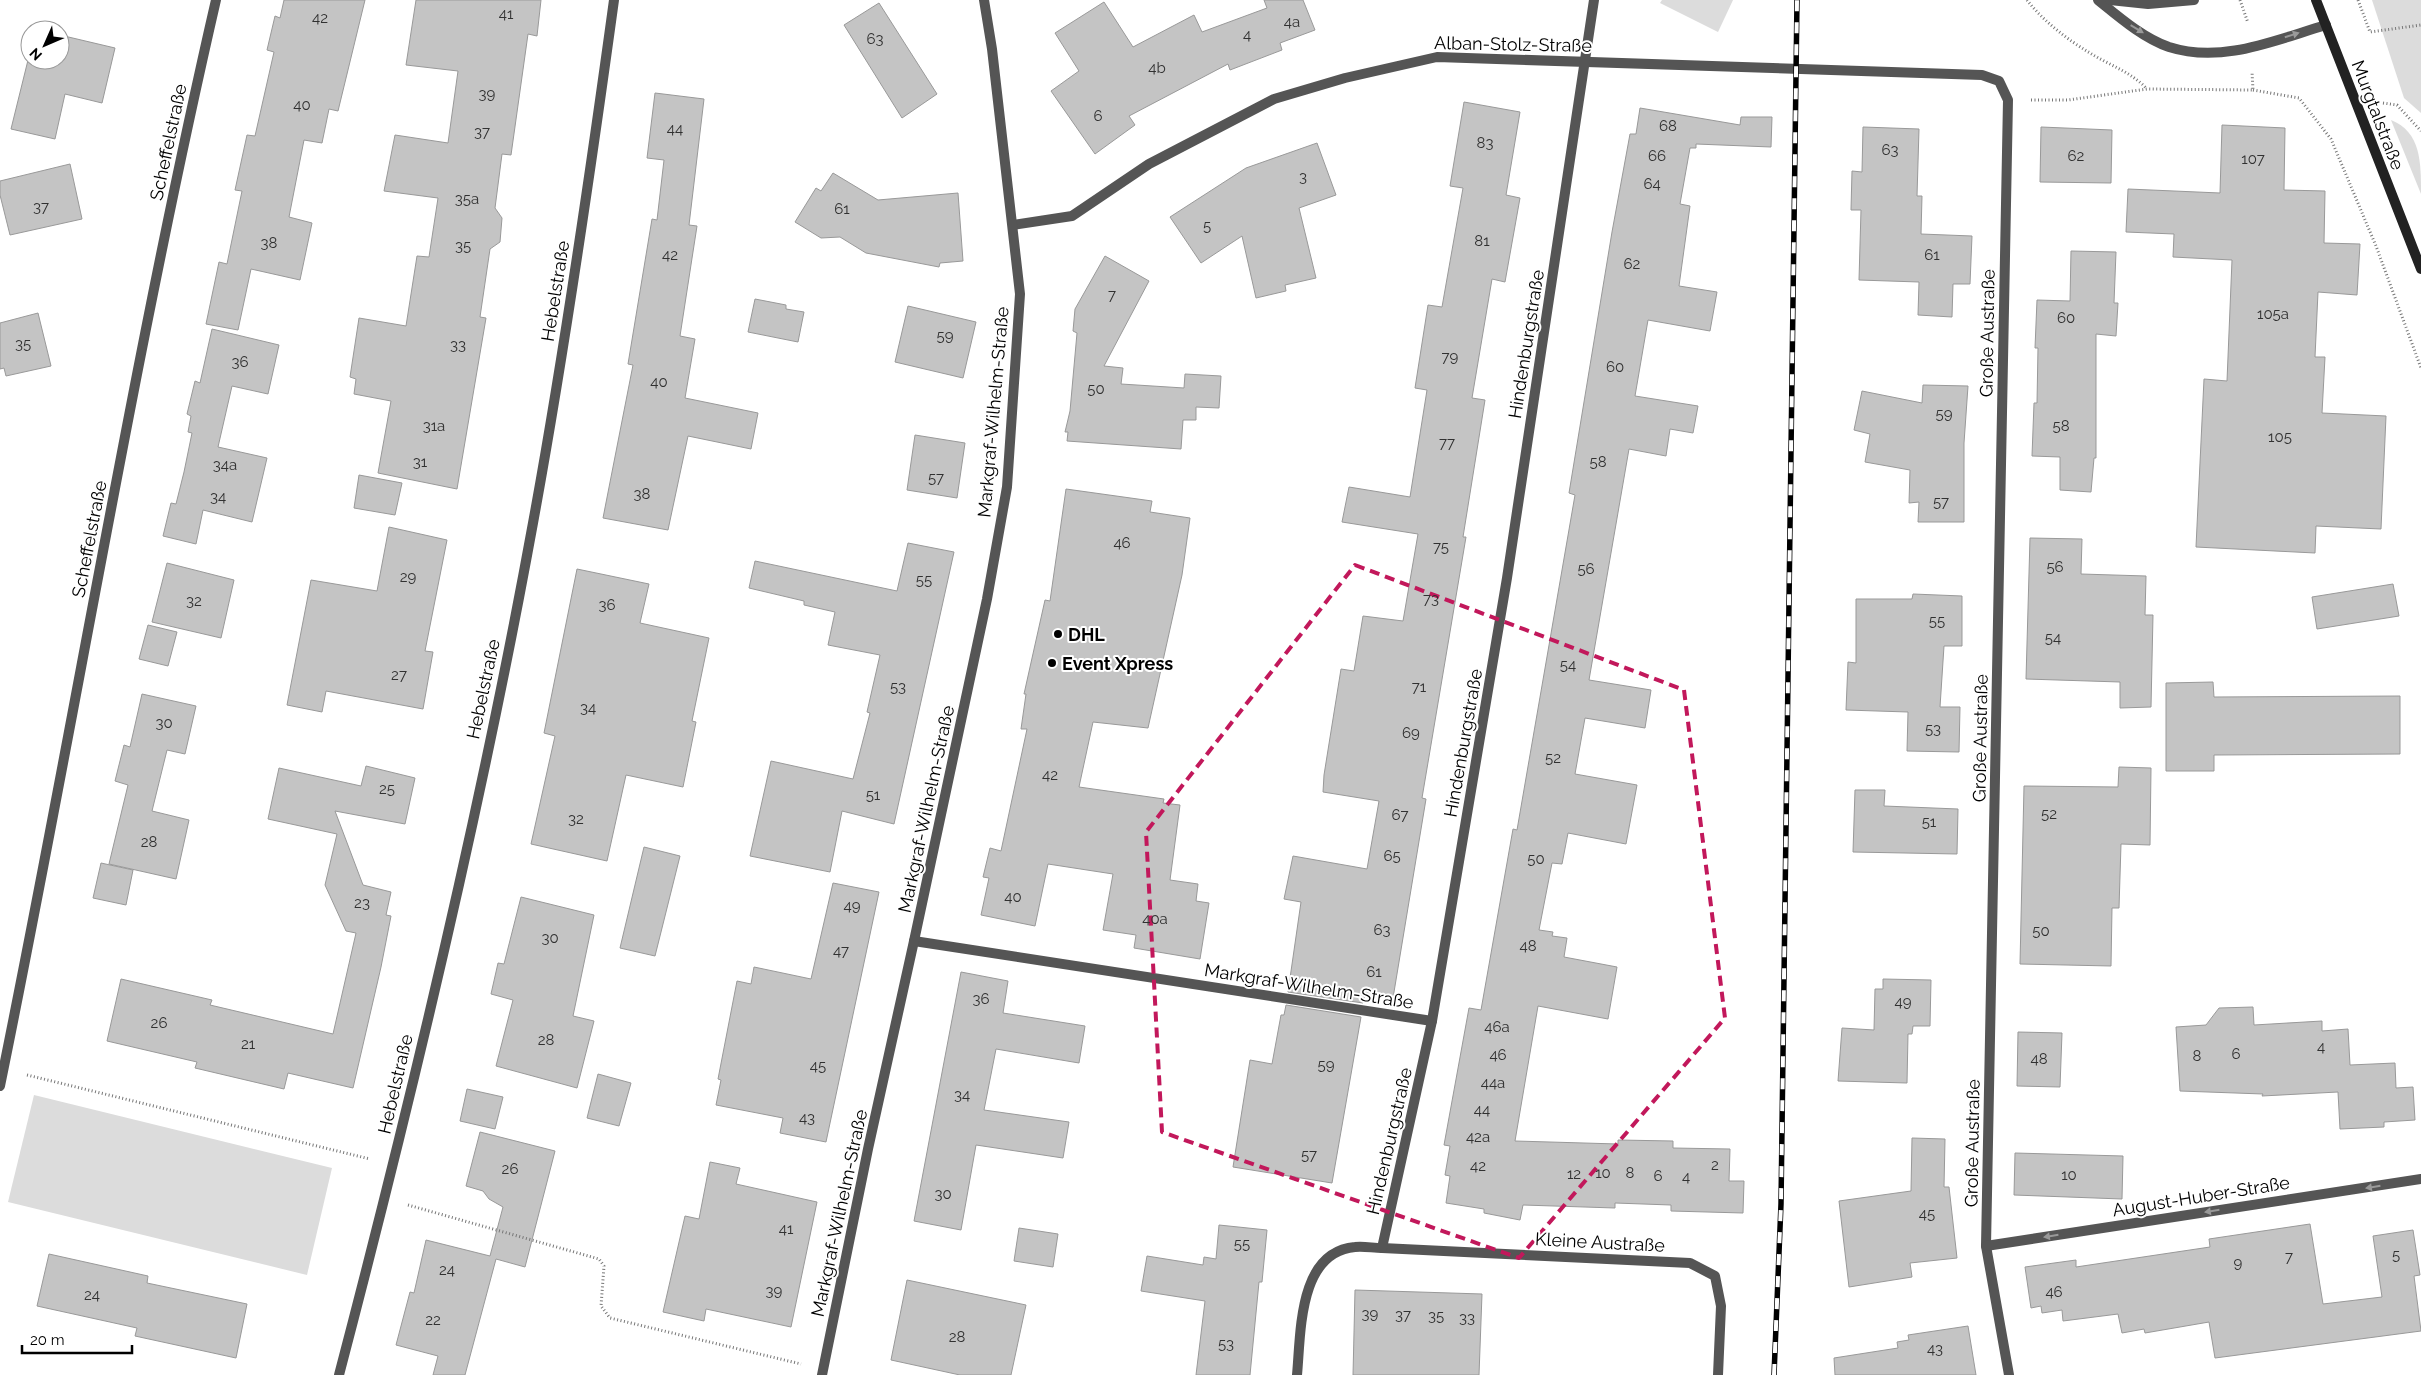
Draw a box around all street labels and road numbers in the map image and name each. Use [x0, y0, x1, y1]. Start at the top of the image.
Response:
street label: Alban-Stolz-Straße [1434, 32, 1593, 56]
street label: Murgtalstraße [2347, 57, 2409, 173]
street label: Scheffelstraße [145, 81, 191, 202]
street label: Hebelstraße [537, 239, 573, 343]
street label: Hindenburgstraße [1504, 268, 1548, 420]
street label: Große Austraße [1975, 268, 1999, 397]
street label: Markgraf-Wilhelm-Straße [973, 305, 1013, 518]
street label: Scheffelstraße [67, 478, 111, 599]
street label: Hebelstraße [462, 637, 504, 741]
street label: Hindenburgstraße [1440, 667, 1486, 819]
street label: Große Austraße [1968, 673, 1992, 802]
street label: Markgraf-Wilhelm-Straße [894, 703, 958, 915]
street label: Markgraf-Wilhelm-Straße [1203, 959, 1416, 1013]
street label: Hebelstraße [373, 1032, 417, 1136]
street label: Hindenburgstraße [1362, 1065, 1416, 1217]
street label: Große Austraße [1960, 1078, 1984, 1207]
street label: Markgraf-Wilhelm-Straße [807, 1107, 871, 1319]
street label: August-Huber-Straße [2111, 1172, 2291, 1220]
street label: Kleine Austraße [1535, 1228, 1666, 1256]

